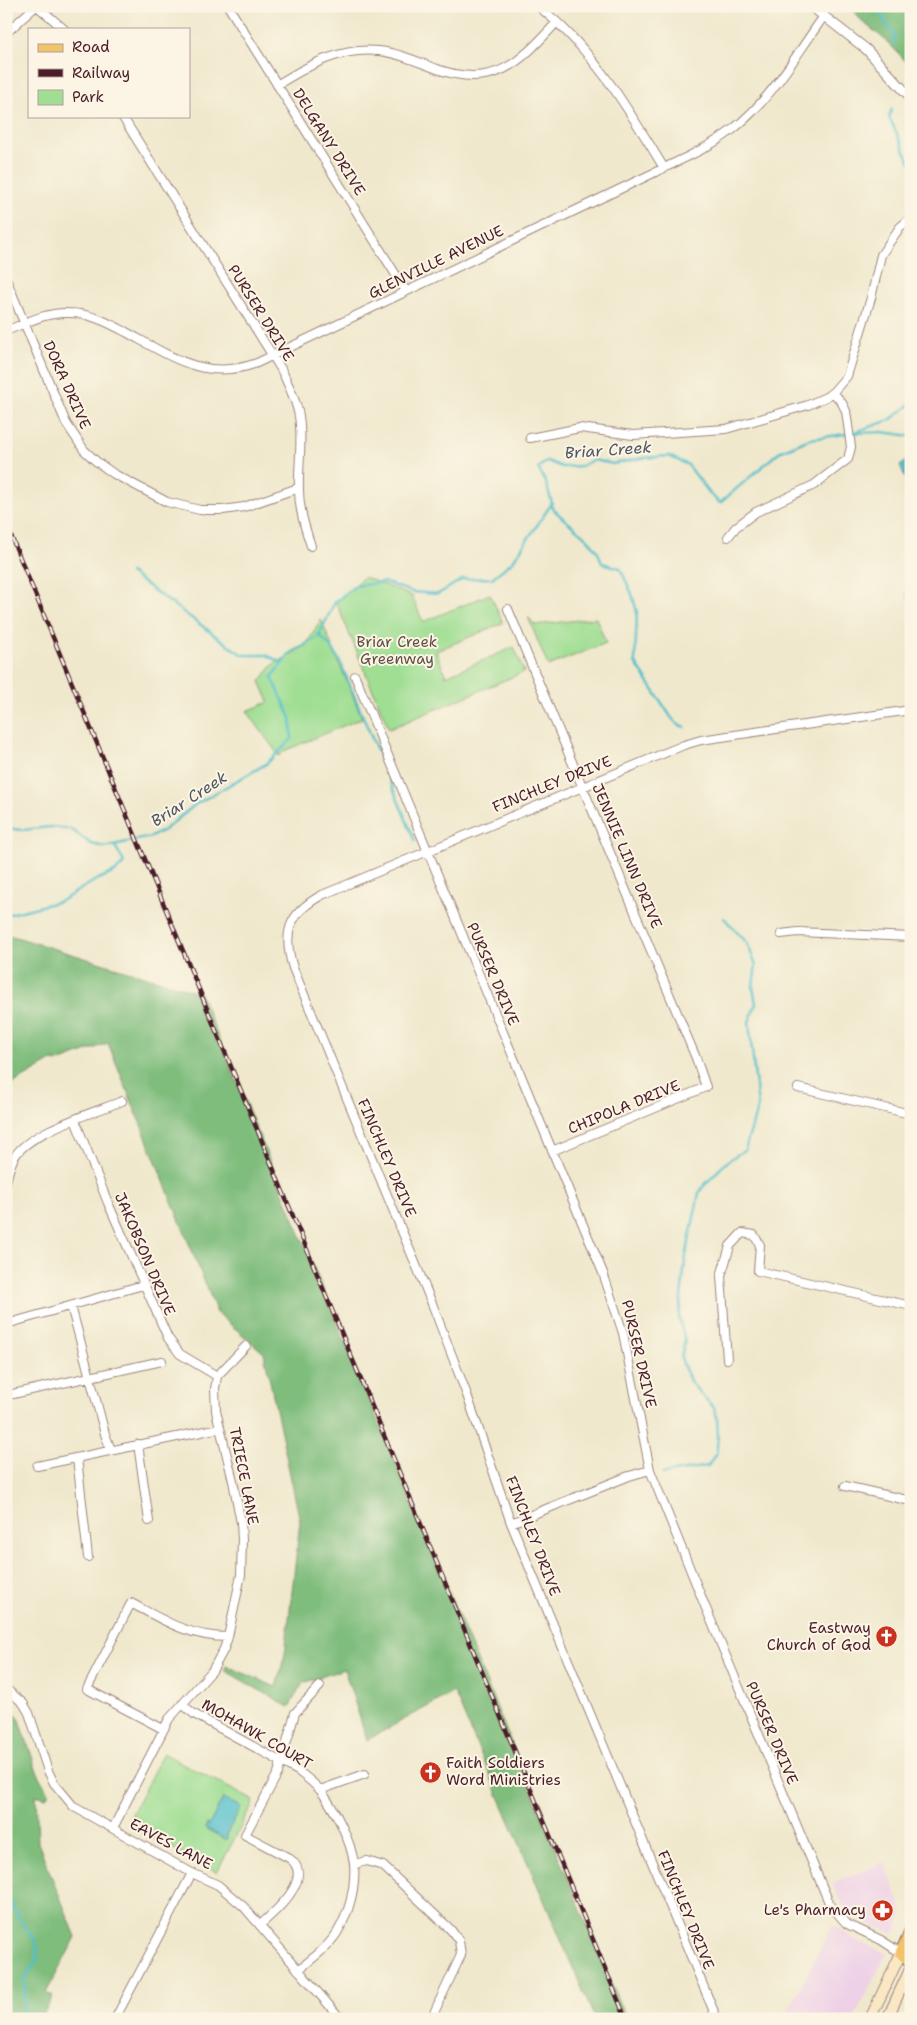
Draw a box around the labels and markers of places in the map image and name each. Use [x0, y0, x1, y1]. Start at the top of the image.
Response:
place label: Eastway Church of God [767, 1618, 871, 1655]
church icon: Eastway Church of God [875, 1625, 899, 1649]
place label: Faith Soldiers Word Ministries [446, 1753, 561, 1790]
church icon: Faith Soldiers Word Ministries [418, 1760, 442, 1784]
pharmacy icon: Le's Pharmacy [870, 1898, 894, 1922]
place label: Le's Pharmacy [764, 1900, 866, 1920]

